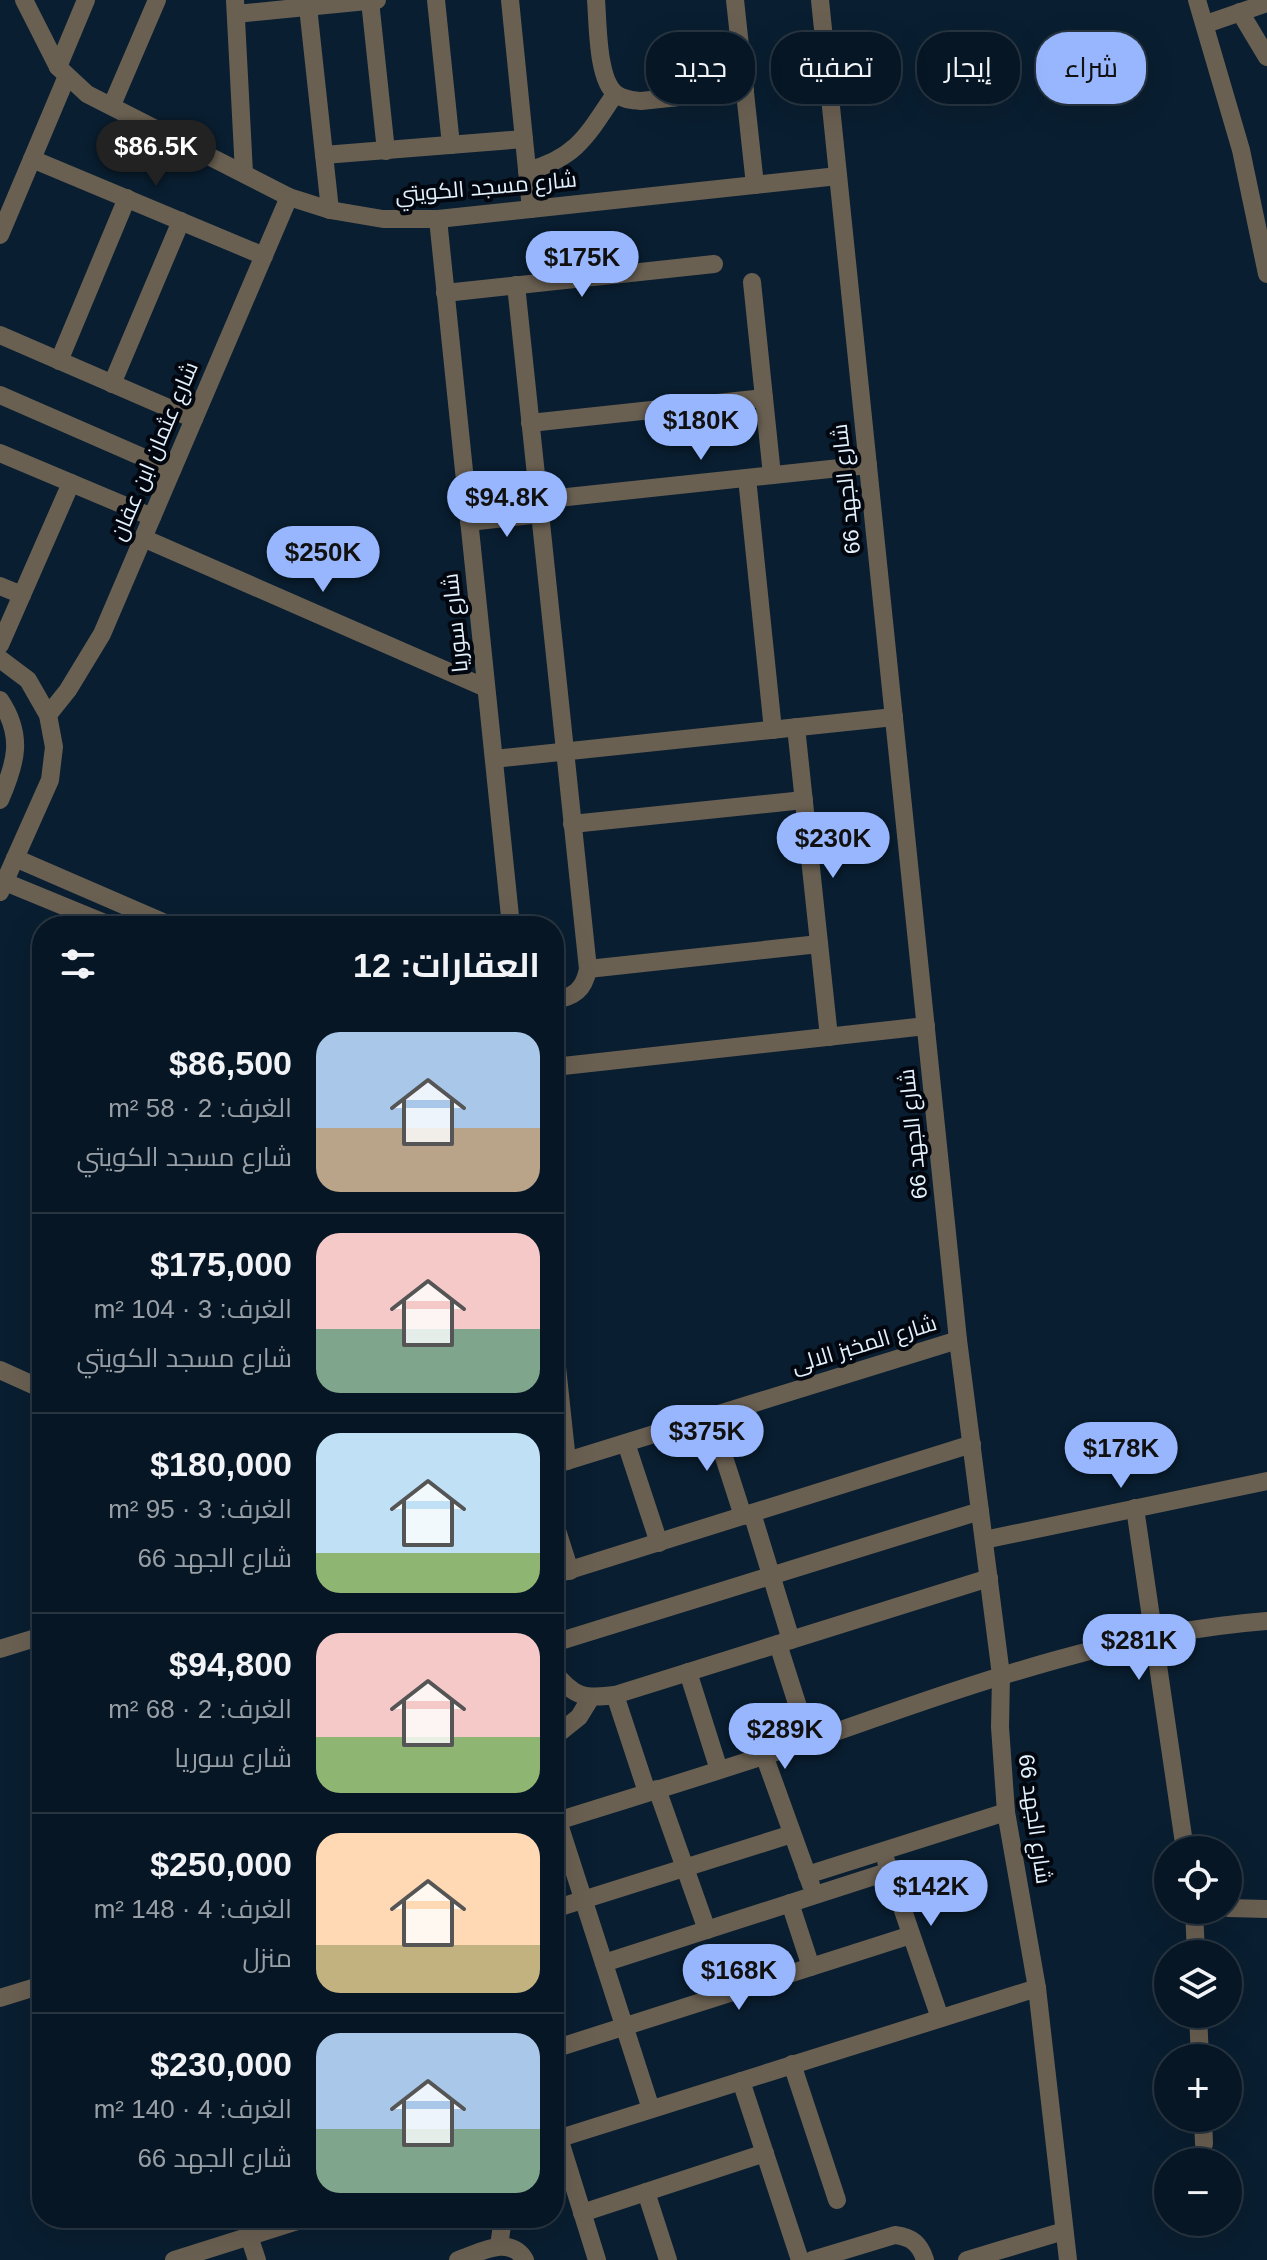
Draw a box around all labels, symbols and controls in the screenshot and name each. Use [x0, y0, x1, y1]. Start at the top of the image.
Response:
chip: جديد [646, 32, 755, 104]
chip: تصفية [771, 32, 901, 104]
chip: إيجار [917, 32, 1020, 104]
chip: شراء [1036, 32, 1146, 104]
pin: $86.5K [91, 120, 221, 188]
text: $86.5K [114, 131, 198, 161]
street label: شارع مسجد الكويتي [394, 167, 578, 211]
pin: $175K [526, 231, 638, 299]
text: $175K [544, 242, 620, 272]
street label: شارع عثمان ابن عفان [105, 358, 205, 545]
pin: $180K [645, 394, 757, 462]
text: $180K [663, 405, 739, 435]
street label: شارع الجهد 66 [827, 422, 867, 555]
pin: $94.8K [442, 471, 572, 539]
text: $94.8K [465, 482, 549, 512]
pin: $250K [267, 526, 379, 594]
text: $250K [285, 537, 361, 567]
street label: شارع سوريا [437, 572, 475, 674]
pin: $230K [777, 812, 889, 880]
text: $230K [795, 823, 871, 853]
icon: filters [56, 942, 100, 986]
text: العقارات: 12 [353, 946, 540, 984]
text: $86,500 [169, 1044, 292, 1082]
icon: home [380, 1064, 476, 1160]
street label: شارع الجهد 66 [894, 1067, 934, 1200]
text: الغرف: 2 · 58 m² [108, 1093, 292, 1123]
text: شارع مسجد الكويتي [76, 1142, 292, 1172]
text: $175,000 [150, 1245, 292, 1283]
icon: home [380, 1265, 476, 1361]
text: الغرف: 3 · 104 m² [94, 1294, 292, 1324]
street label: شارع المخبز الالى [788, 1310, 940, 1380]
text: شارع مسجد الكويتي [76, 1343, 292, 1373]
pin: $375K [651, 1405, 763, 1473]
text: $375K [669, 1416, 745, 1446]
pin: $178K [1065, 1422, 1177, 1490]
text: $178K [1083, 1433, 1159, 1463]
text: $180,000 [150, 1445, 292, 1483]
icon: home [380, 1465, 476, 1561]
text: الغرف: 3 · 95 m² [108, 1494, 292, 1524]
text: شارع الجهد 66 [137, 1543, 292, 1573]
pin: $281K [1083, 1614, 1195, 1682]
text: $281K [1101, 1625, 1177, 1655]
text: $94,800 [169, 1645, 292, 1683]
icon: home [380, 1665, 476, 1761]
text: الغرف: 2 · 68 m² [108, 1694, 292, 1724]
pin: $289K [729, 1703, 841, 1771]
text: $289K [747, 1714, 823, 1744]
text: شارع سوريا [174, 1743, 292, 1773]
street label: شارع الجهد 66 [1012, 1752, 1056, 1886]
map controls [1154, 1836, 1242, 2236]
button: locate [1154, 1836, 1242, 1924]
text: $250,000 [150, 1845, 292, 1883]
pin: $142K [875, 1860, 987, 1928]
icon: home [380, 1865, 476, 1961]
text: $142K [893, 1871, 969, 1901]
text: الغرف: 4 · 148 m² [94, 1894, 292, 1924]
button: layers [1154, 1940, 1242, 2028]
text: منزل [243, 1943, 292, 1973]
pin: $168K [683, 1944, 795, 2012]
text: $168K [701, 1955, 777, 1985]
button: + [1154, 2044, 1242, 2132]
text: $230,000 [150, 2045, 292, 2083]
icon: home [380, 2065, 476, 2161]
text: الغرف: 4 · 140 m² [94, 2094, 292, 2124]
text: شارع الجهد 66 [137, 2143, 292, 2173]
button: − [1154, 2148, 1242, 2236]

